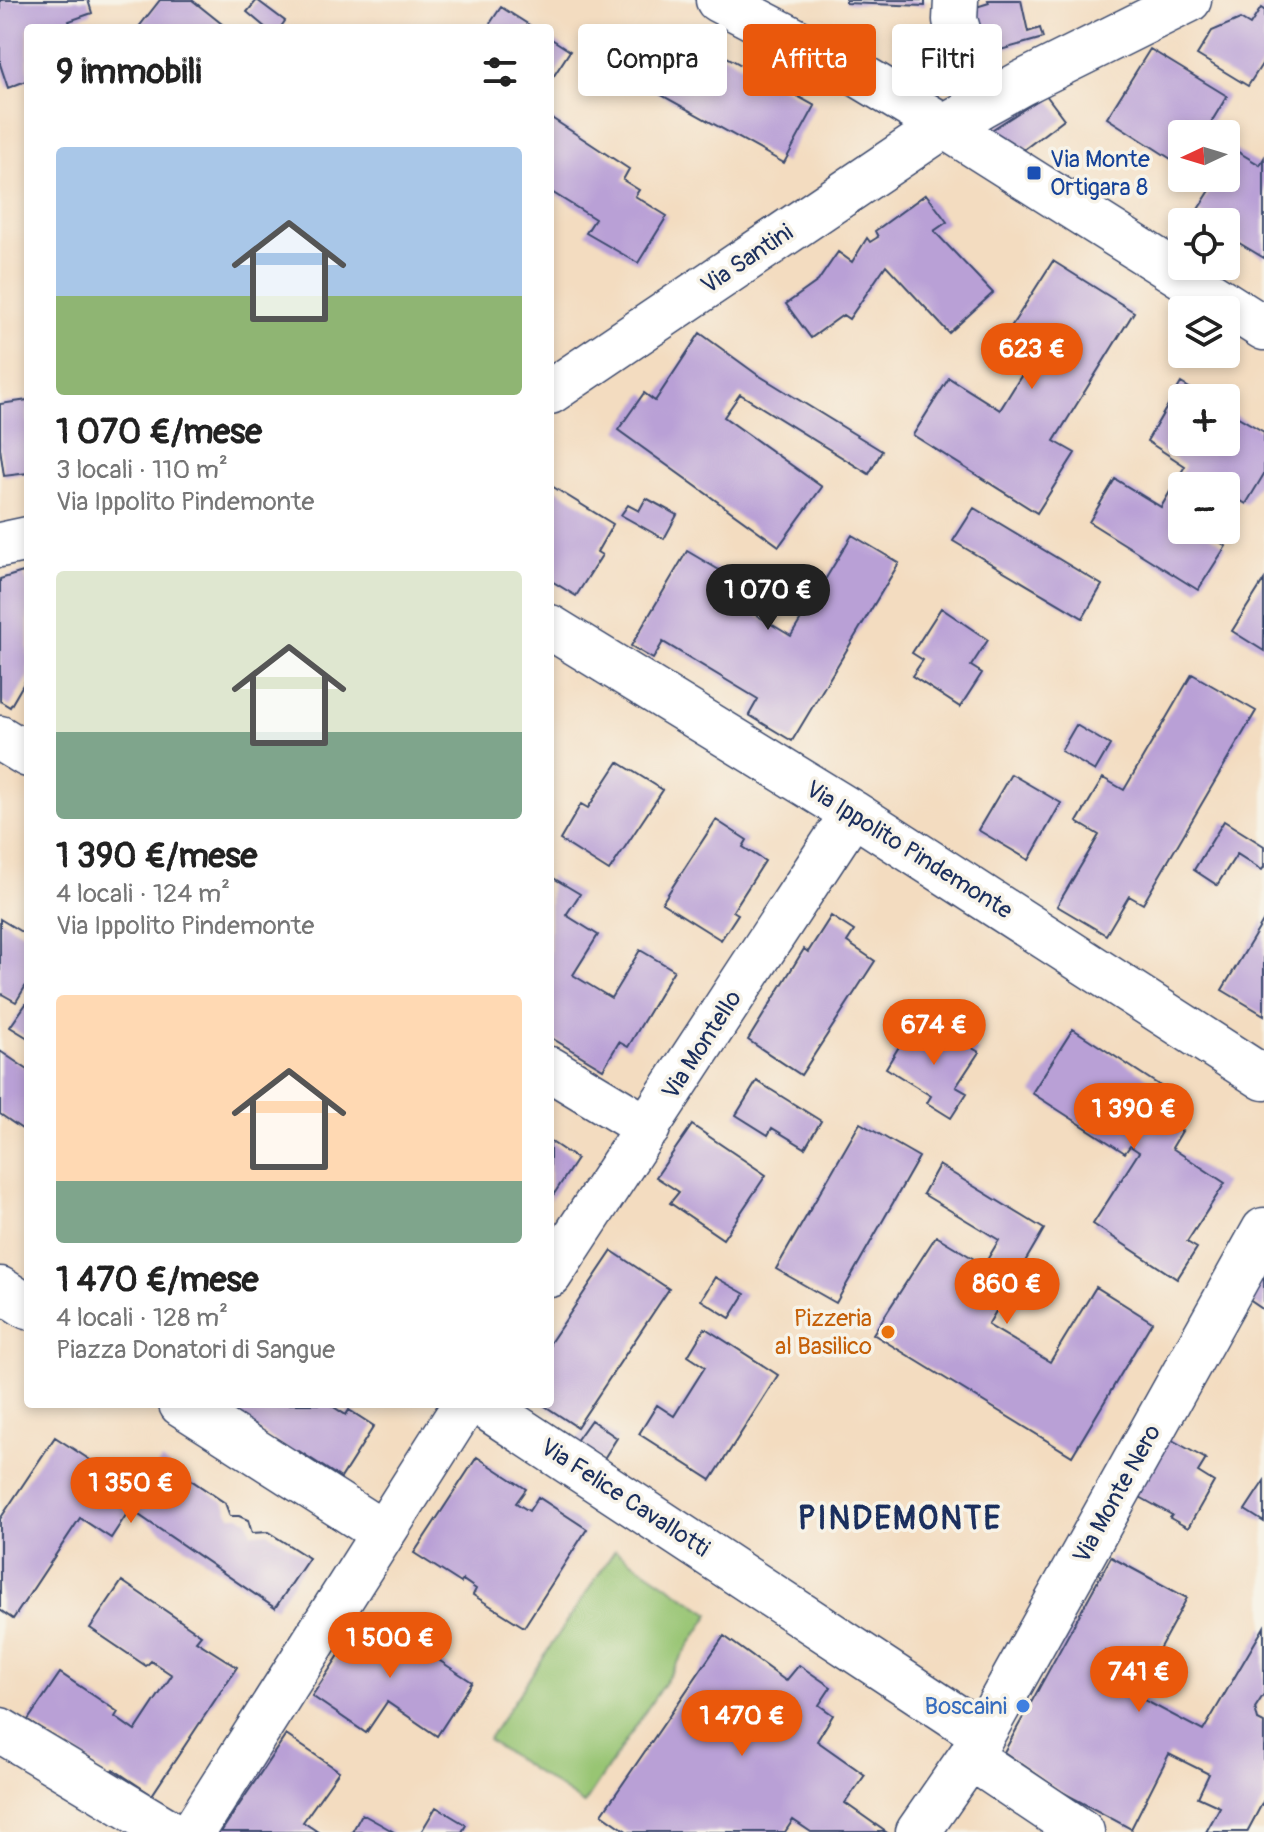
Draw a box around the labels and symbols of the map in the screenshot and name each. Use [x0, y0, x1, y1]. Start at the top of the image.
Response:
north arrow [1168, 120, 1240, 192]
place label: Via Monte Ortigara 8 [1050, 145, 1150, 202]
marker: Via Monte Ortigara 8 [1025, 164, 1043, 182]
street label: Via Santini [696, 218, 798, 300]
pin: 623 € [976, 323, 1088, 391]
pin: 1 070 € [694, 564, 842, 632]
street label: Via Ippolito Pindemonte [800, 775, 1018, 926]
street label: Via Montello [656, 985, 748, 1105]
pin: 674 € [878, 999, 990, 1067]
pin: 1 390 € [1060, 1083, 1208, 1151]
pin: 860 € [951, 1258, 1063, 1326]
place label: Pizzeria al Basilico [775, 1304, 872, 1361]
marker: Pizzeria al Basilico [879, 1323, 897, 1341]
street label: Via Monte Nero [1067, 1420, 1167, 1568]
street label: Via Felice Cavallotti [535, 1433, 715, 1563]
pin: 1 350 € [57, 1457, 205, 1525]
district label: PINDEMONTE [798, 1499, 1002, 1539]
pin: 1 500 € [316, 1612, 464, 1680]
pin: 741 € [1083, 1646, 1195, 1714]
pin: 1 470 € [668, 1690, 816, 1758]
place label: Boscaini [925, 1692, 1007, 1721]
marker: Boscaini [1014, 1697, 1032, 1715]

